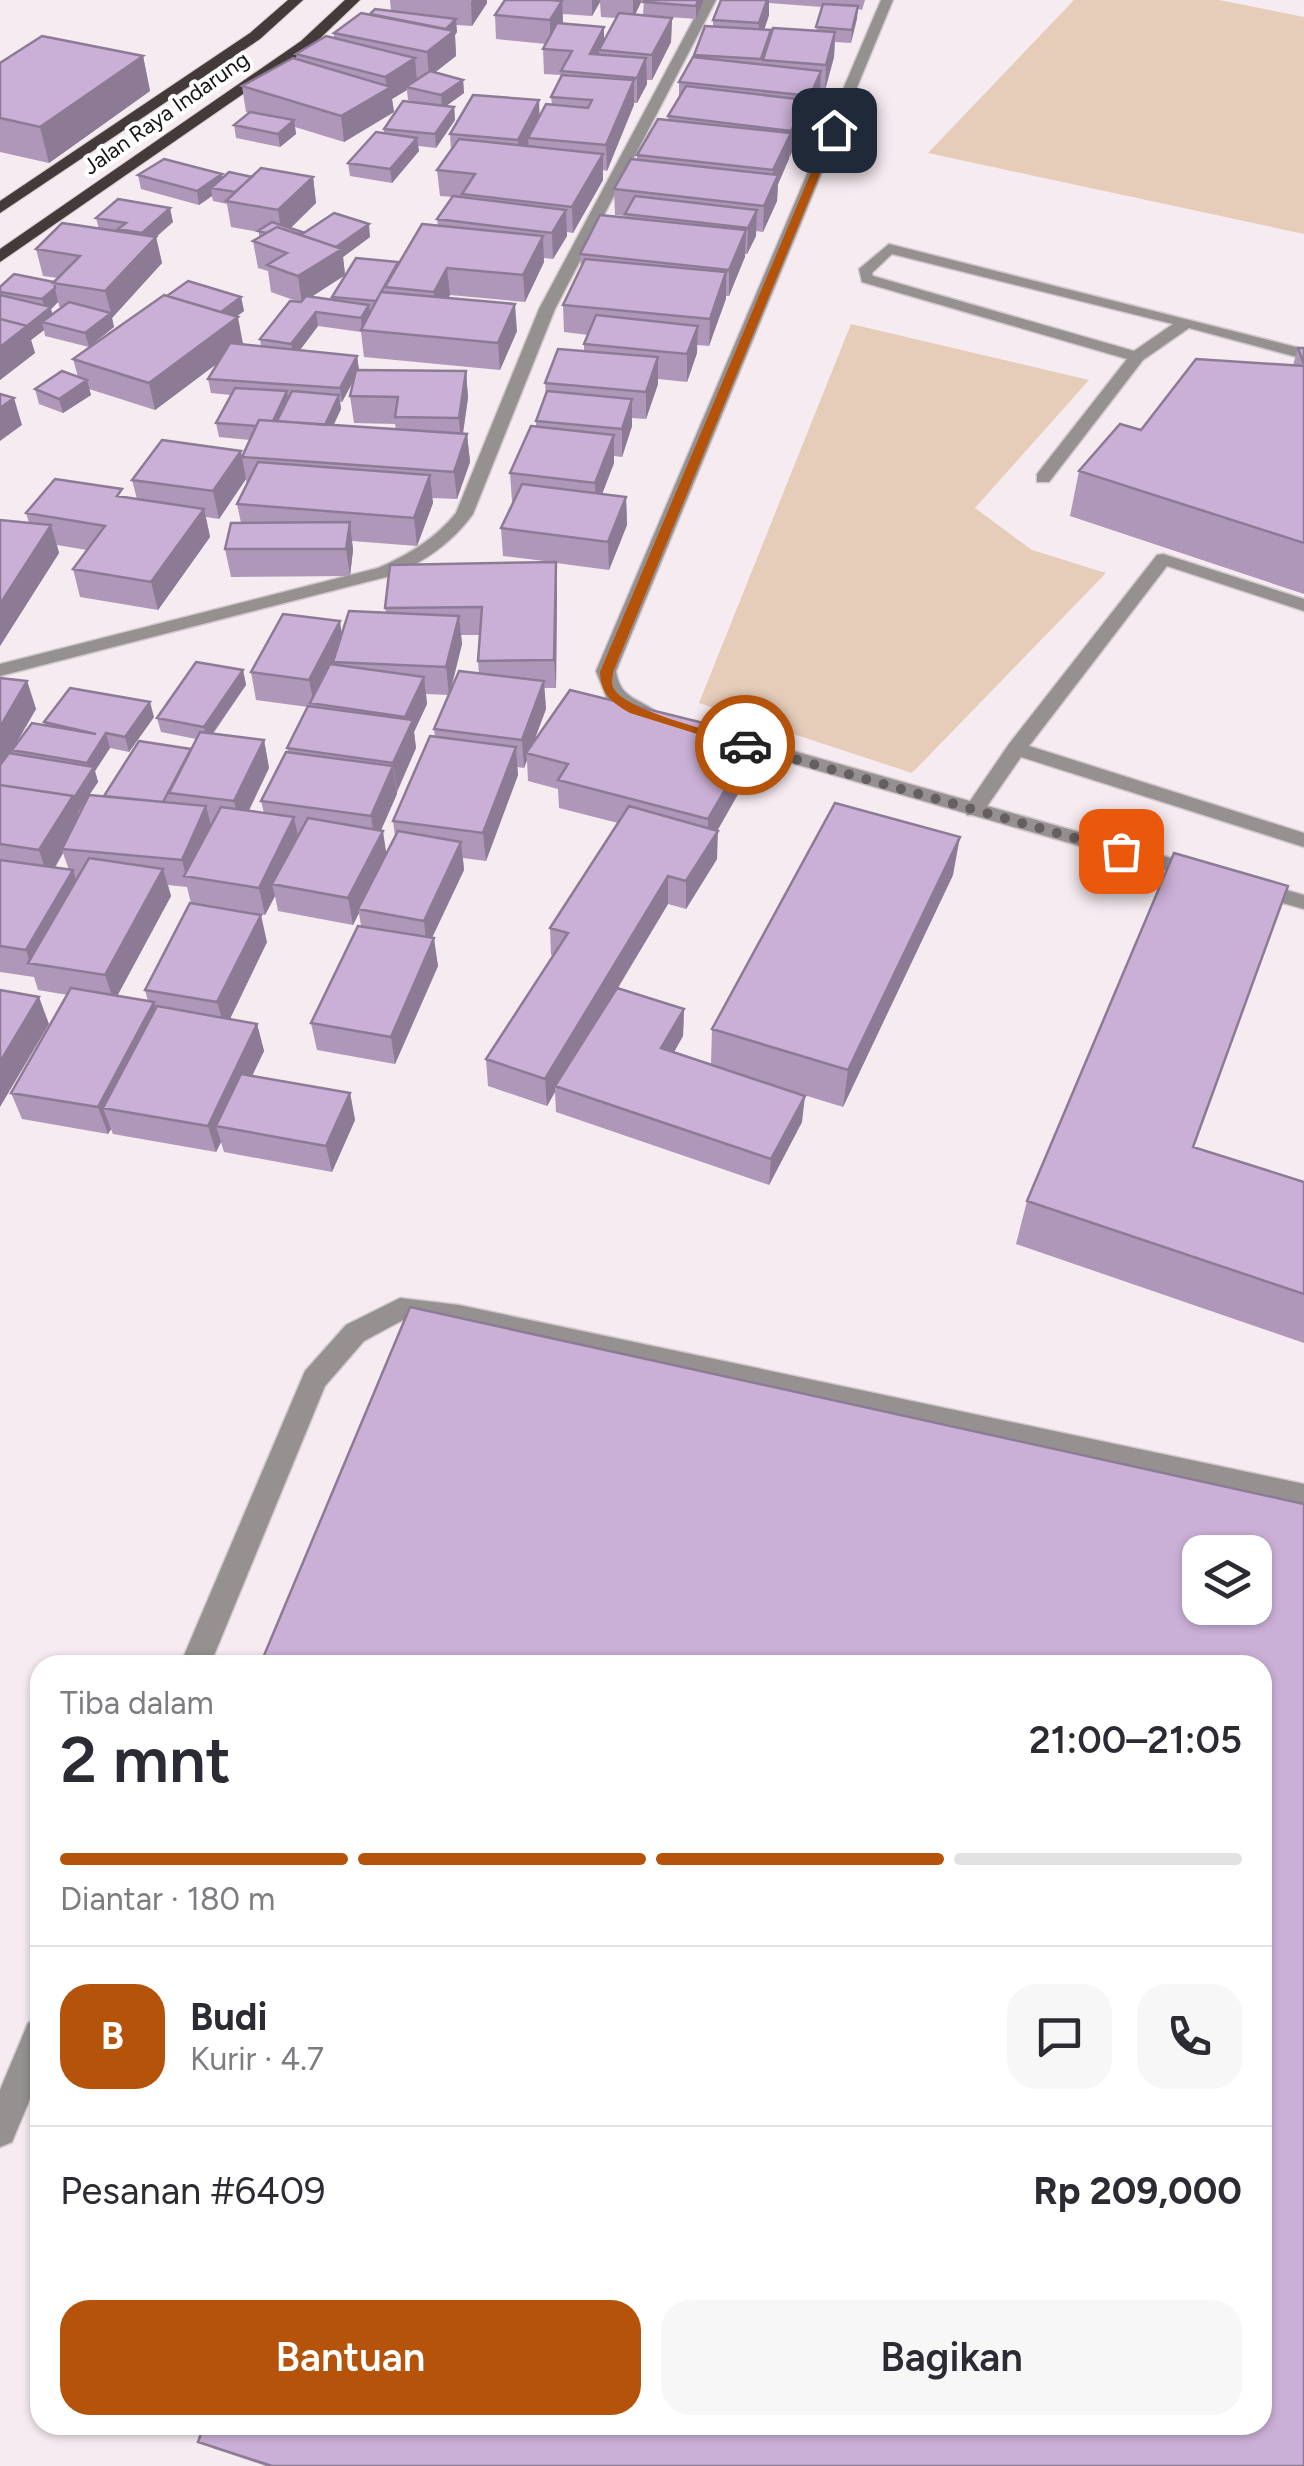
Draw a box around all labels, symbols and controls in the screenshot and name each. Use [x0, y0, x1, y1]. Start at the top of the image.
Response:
street label: Jalan Raya Indarung [78, 46, 254, 180]
pin [792, 88, 877, 173]
icon: home [807, 103, 862, 158]
courier [695, 695, 795, 795]
icon: car [718, 718, 773, 773]
pin [1079, 809, 1164, 894]
icon: bag [1094, 824, 1149, 879]
map controls [1182, 1535, 1272, 1625]
button: layers [1182, 1535, 1272, 1625]
text: Tiba dalam [60, 1684, 214, 1722]
text: 21:00–21:05 [1029, 1717, 1242, 1763]
text: 2 mnt [60, 1720, 231, 1798]
text: Diantar · 180 m [60, 1880, 275, 1918]
button: chat [1007, 1984, 1112, 2089]
button: phone [1137, 1984, 1242, 2089]
text: Budi [190, 1994, 267, 2040]
text: B [101, 2013, 124, 2059]
text: Kurir · 4.7 [190, 2040, 324, 2078]
text: Pesanan #6409 [60, 2168, 326, 2214]
text: Rp 209,000 [1033, 2168, 1242, 2214]
button: Bantuan [60, 2300, 641, 2415]
button: Bagikan [661, 2300, 1242, 2415]

